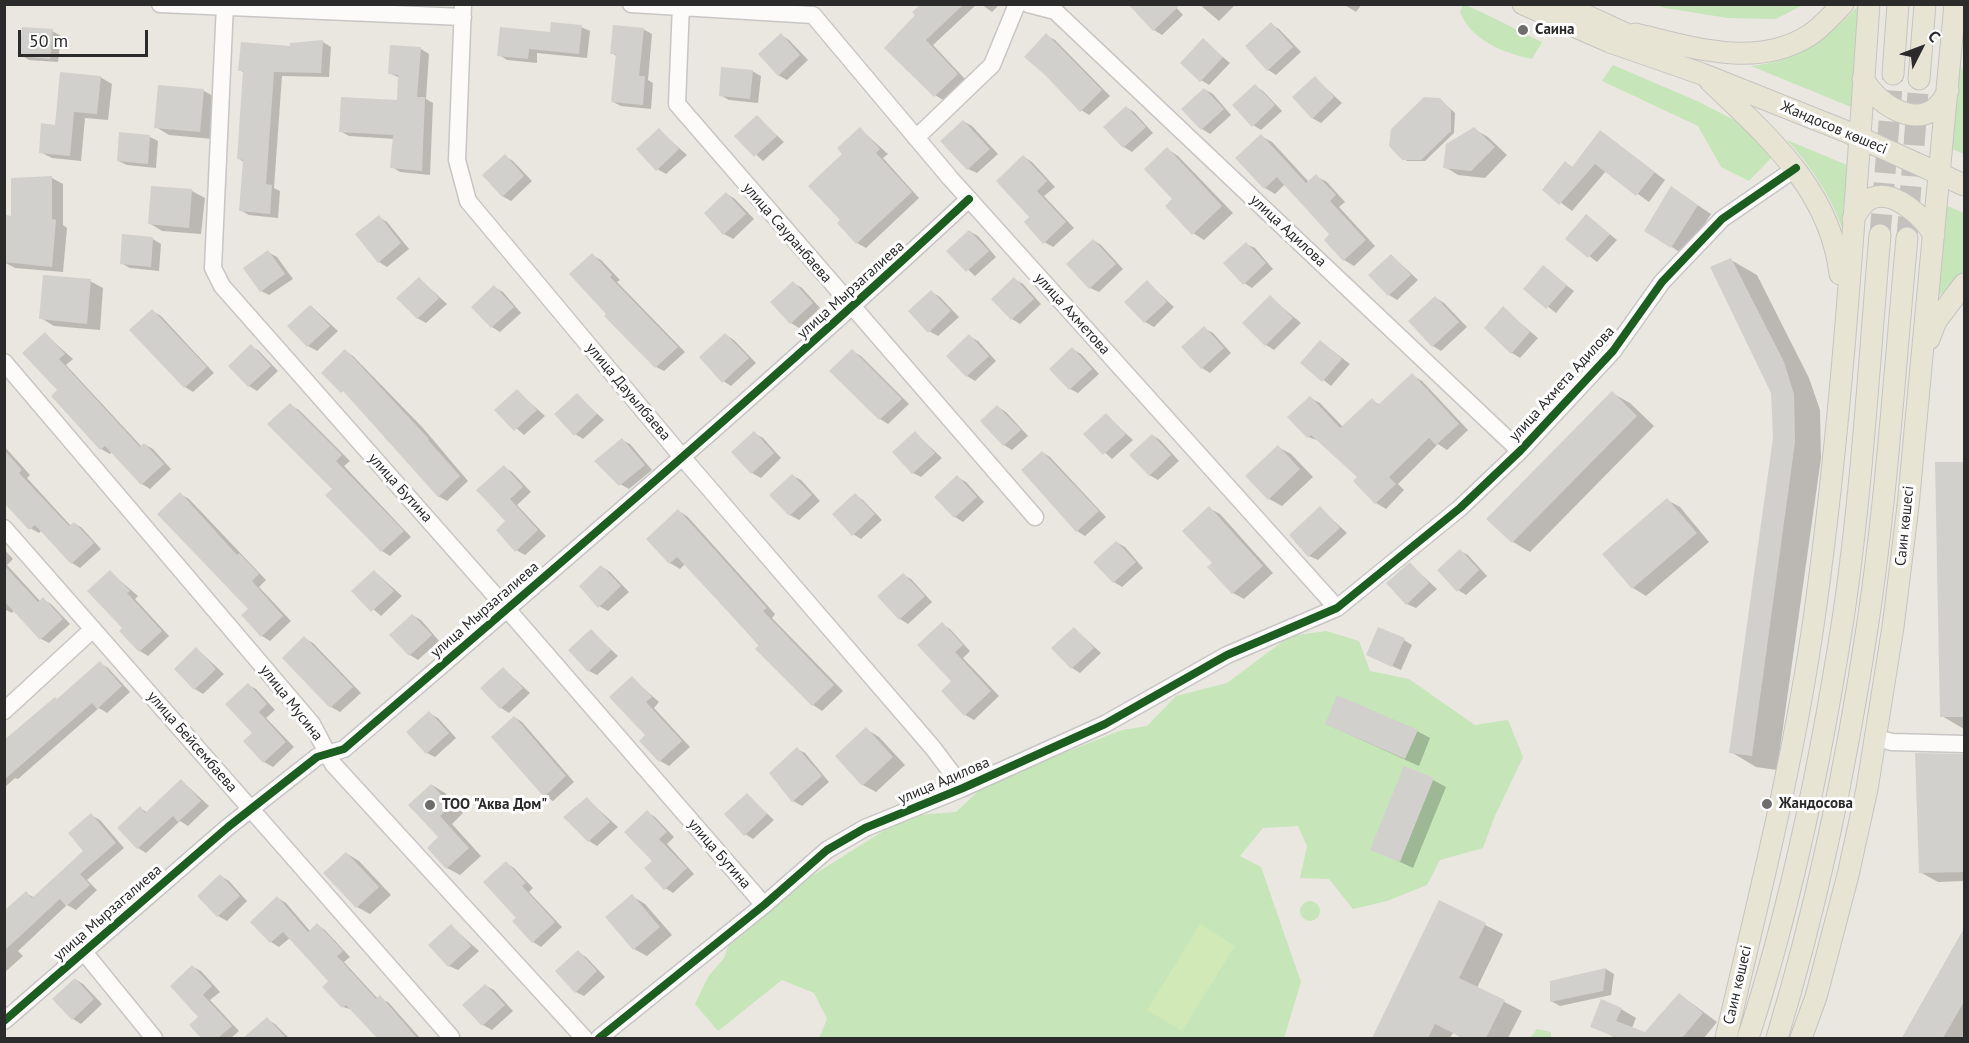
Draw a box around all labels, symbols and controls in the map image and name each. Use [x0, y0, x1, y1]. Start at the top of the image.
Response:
scale bar [21, 18, 152, 56]
north arrow [1891, 18, 1951, 78]
place label: Саина [1535, 21, 1574, 39]
marker: Саина [1516, 23, 1530, 37]
text: С [1924, 26, 1945, 46]
text: 50 m [29, 29, 68, 52]
street label: Жандосов көшесі [1778, 97, 1890, 159]
street label: улица Сауранбаева [739, 179, 835, 287]
street label: улица Адилова [1246, 191, 1330, 271]
street label: улица Мырзагалиева [794, 237, 908, 343]
street label: улица Ахметова [1030, 269, 1114, 359]
street label: улица Ахмета Адилова [1506, 323, 1618, 445]
street label: улица Дауылбаева [582, 339, 674, 445]
street label: улица Бутина [364, 450, 436, 526]
street label: Саин көшесі [1892, 485, 1918, 567]
street label: улица Мырзагалиева [427, 558, 543, 662]
street label: улица Мусина [256, 661, 326, 745]
street label: улица Бейсембаева [143, 688, 241, 796]
street label: улица Адилова [896, 754, 992, 808]
place label: Жандосова [1779, 795, 1853, 813]
place label: ТОО "Аква Дом" [442, 796, 547, 814]
marker: Жандосова [1760, 797, 1774, 811]
marker: ТОО "Аква Дом" [423, 798, 437, 812]
street label: улица Бутина [684, 815, 754, 893]
street label: улица Мырзагалиева [50, 861, 166, 965]
street label: Саин көшесі [1720, 944, 1756, 1026]

